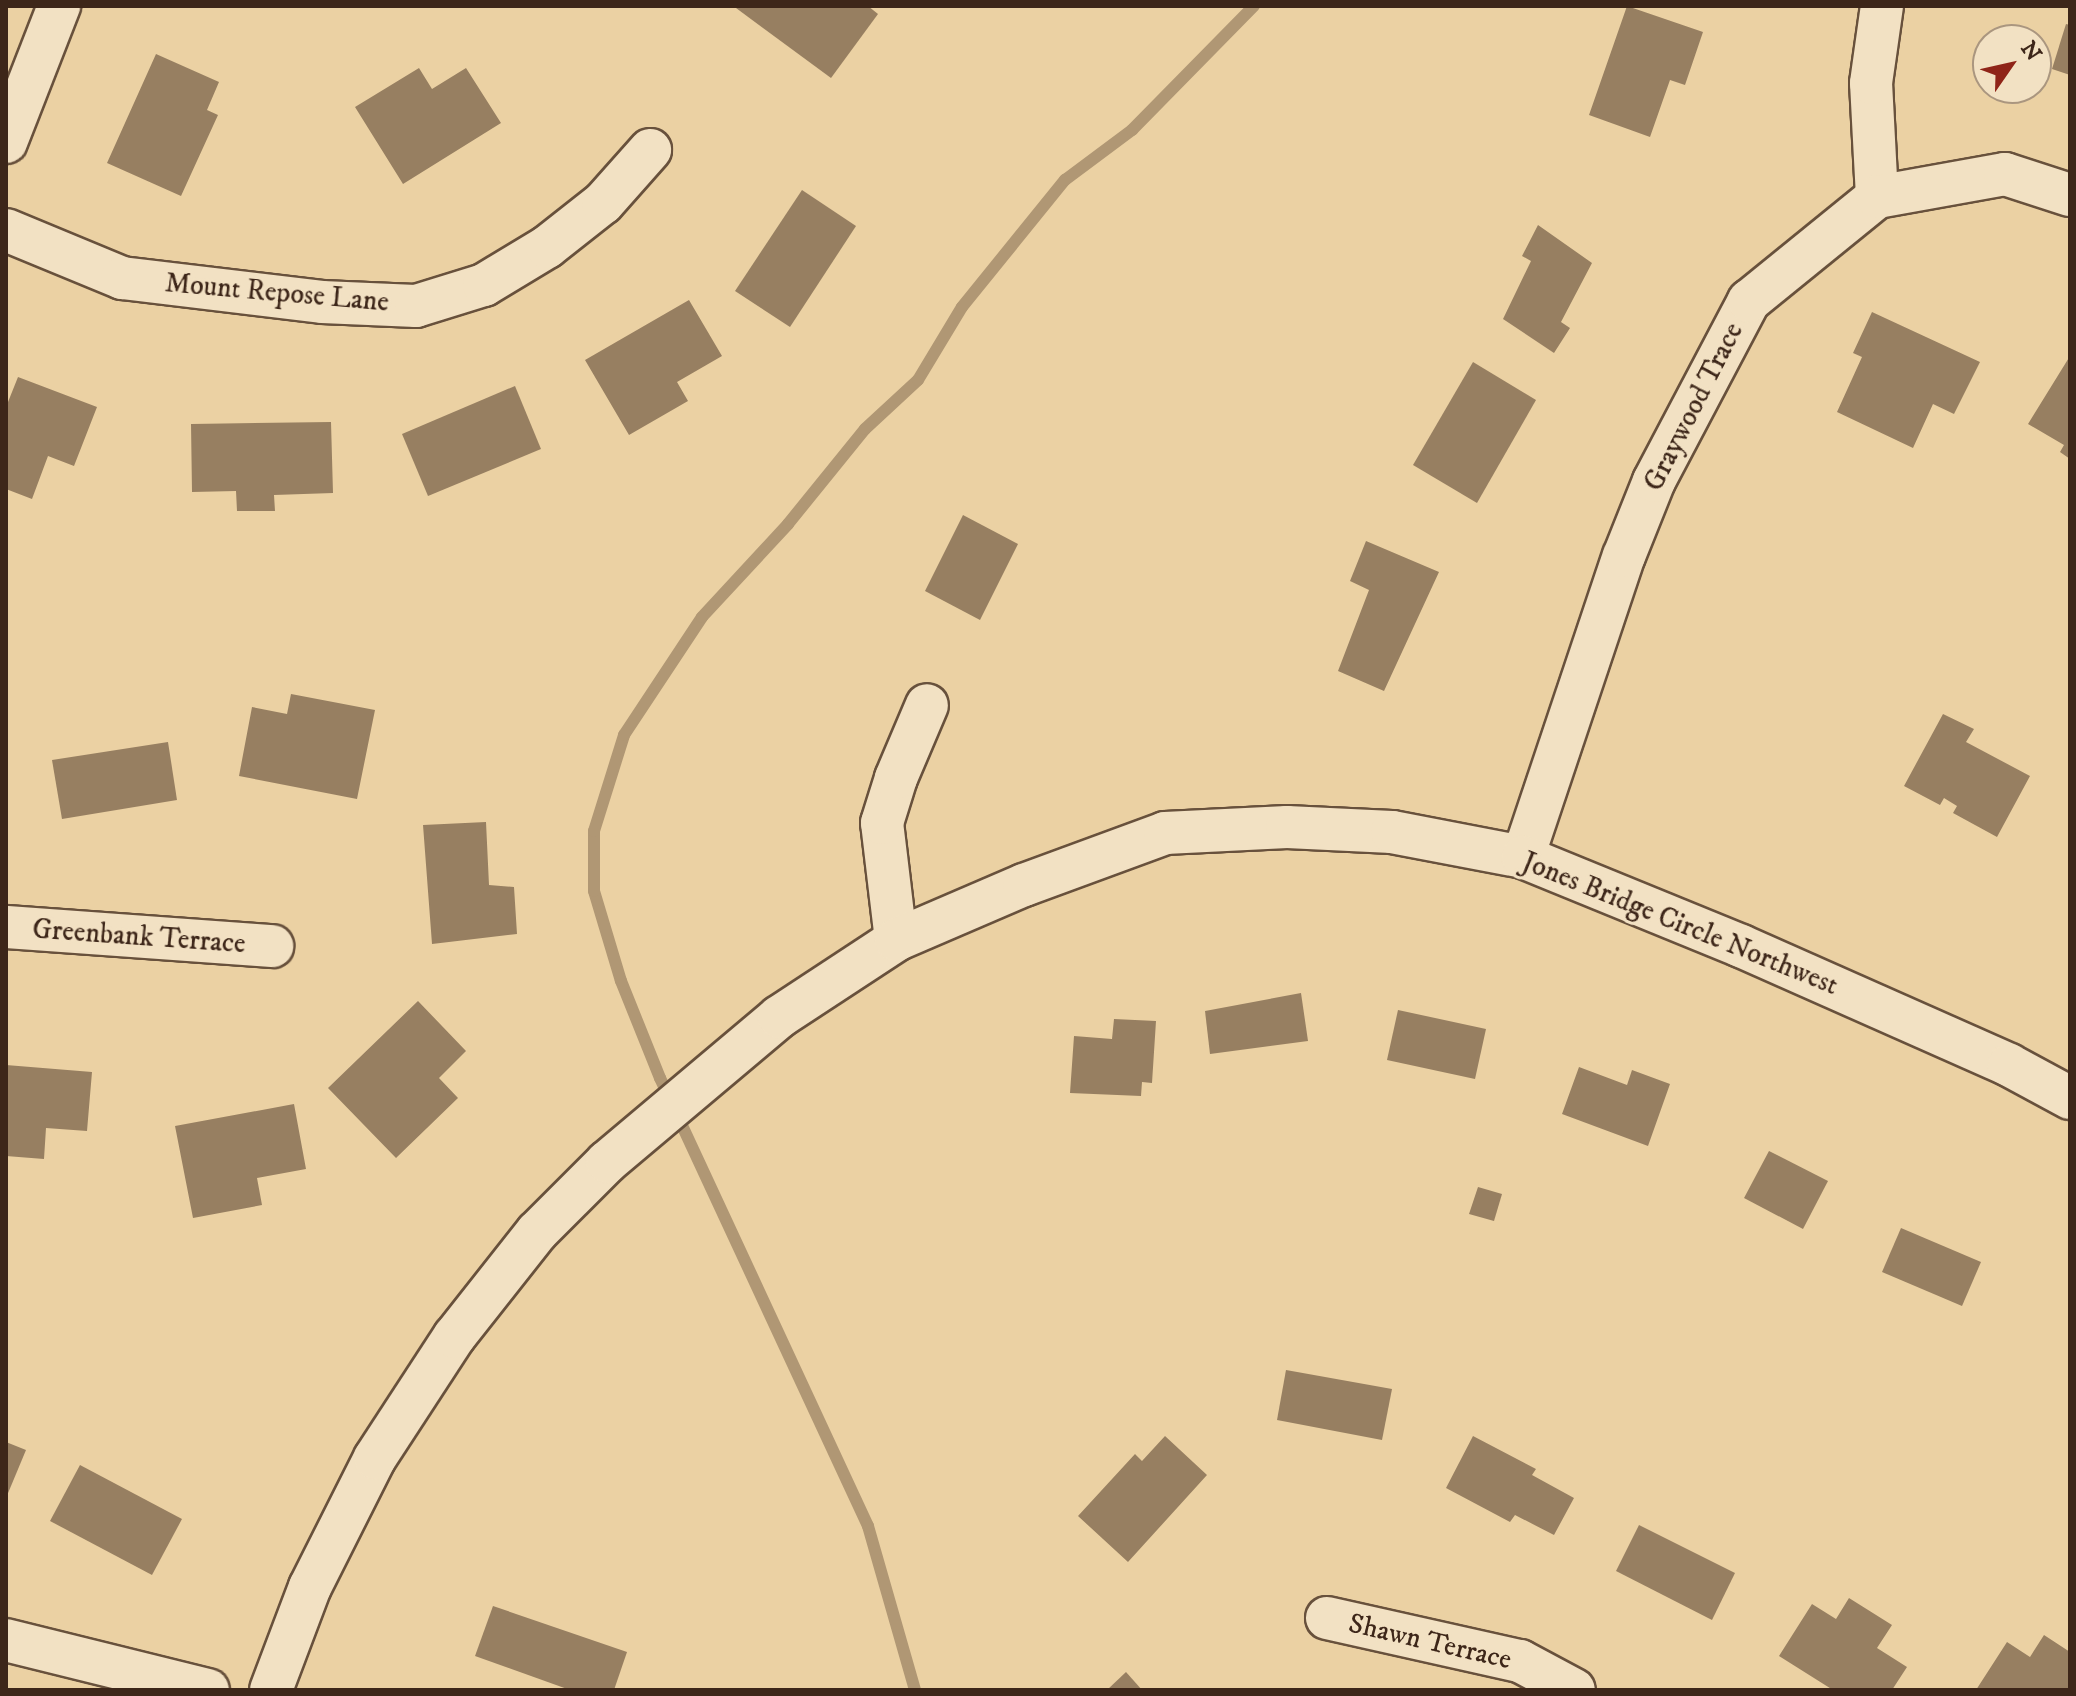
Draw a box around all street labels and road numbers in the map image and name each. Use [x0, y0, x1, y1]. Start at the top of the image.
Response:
street label: Mount Repose Lane [164, 266, 390, 320]
street label: Graywood Trace [1637, 317, 1751, 497]
street label: Jones Bridge Circle Northwest [1517, 845, 1843, 1003]
street label: Greenbank Terrace [31, 913, 247, 961]
street label: Shawn Terrace [1345, 1607, 1515, 1677]

